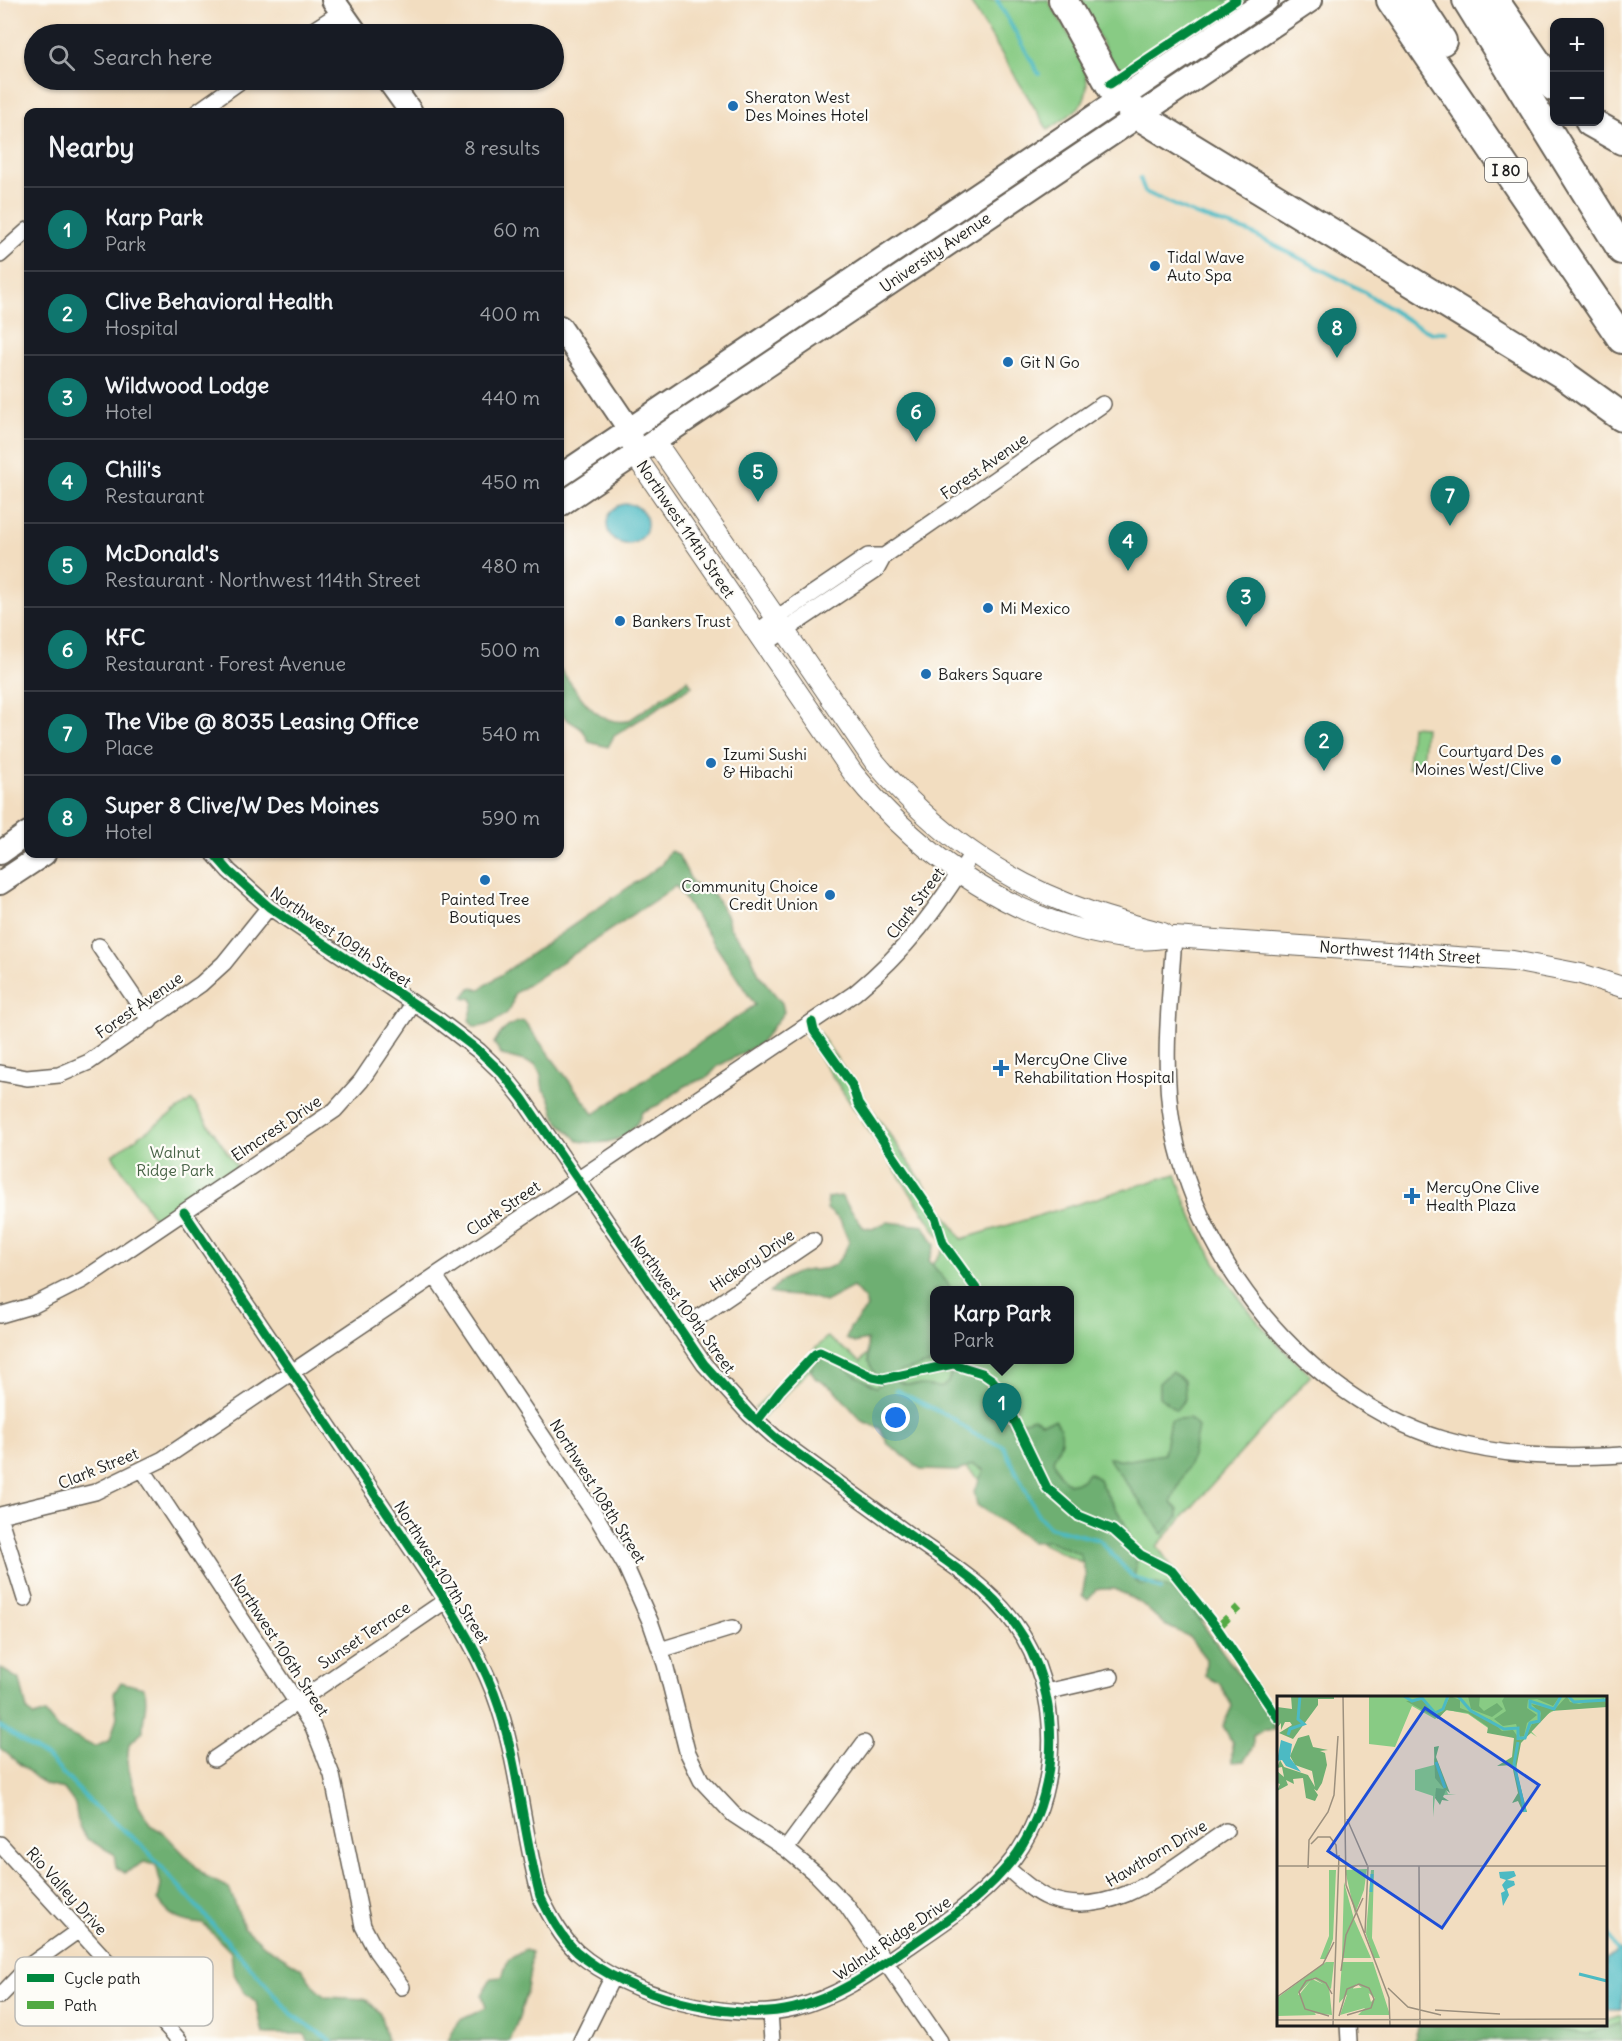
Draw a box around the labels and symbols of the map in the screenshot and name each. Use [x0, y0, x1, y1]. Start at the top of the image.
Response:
place label: Sheraton West Des Moines Hotel [745, 87, 868, 125]
marker: Sheraton West Des Moines Hotel [726, 99, 740, 113]
road number: I 80 [1485, 158, 1527, 182]
street label: University Avenue [876, 208, 994, 296]
place label: Tidal Wave Auto Spa [1167, 247, 1244, 285]
marker: Tidal Wave Auto Spa [1148, 259, 1162, 273]
pin: 8 [1318, 308, 1356, 358]
place label: Git N Go [1020, 352, 1080, 372]
marker: Git N Go [1001, 355, 1015, 369]
pin: 6 [896, 392, 936, 442]
street label: Forest Avenue [936, 429, 1032, 503]
pin: 5 [738, 452, 777, 502]
street label: Northwest 114th Street [632, 456, 740, 602]
pin: 7 [1430, 476, 1470, 526]
pin: 4 [1108, 522, 1148, 571]
pin: 3 [1226, 578, 1266, 627]
place label: Mi Mexico [1000, 598, 1070, 618]
marker: Mi Mexico [981, 601, 995, 615]
place label: Bankers Trust [632, 611, 732, 631]
marker: Bankers Trust [613, 614, 627, 628]
place label: Bakers Square [938, 664, 1043, 684]
marker: Bakers Square [919, 667, 933, 681]
pin: 2 [1304, 722, 1344, 771]
place label: Courtyard Des Moines West/Clive [1414, 741, 1544, 779]
place label: Izumi Sushi & Hibachi [723, 744, 807, 782]
marker: Courtyard Des Moines West/Clive [1549, 753, 1563, 767]
marker: Izumi Sushi & Hibachi [704, 756, 718, 770]
street label: Clark Street [882, 863, 949, 943]
marker: Painted Tree Boutiques [478, 873, 492, 887]
place label: Community Choice Credit Union [681, 876, 818, 914]
street label: Northwest 109th Street [267, 882, 416, 992]
marker: Community Choice Credit Union [823, 888, 837, 902]
place label: Painted Tree Boutiques [441, 889, 529, 927]
street label: Northwest 114th Street [1319, 936, 1482, 968]
street label: Forest Avenue [91, 968, 187, 1042]
place label: MercyOne Clive Rehabilitation Hospital [1014, 1049, 1175, 1087]
marker: MercyOne Clive Rehabilitation Hospital [992, 1059, 1010, 1077]
street label: Elmcrest Drive [227, 1091, 325, 1165]
park label: Walnut Ridge Park [136, 1142, 214, 1180]
street label: Clark Street [462, 1176, 544, 1240]
place label: MercyOne Clive Health Plaza [1426, 1177, 1539, 1215]
marker: MercyOne Clive Health Plaza [1403, 1187, 1421, 1205]
street label: Hickory Drive [706, 1224, 798, 1296]
street label: Northwest 109th Street [626, 1231, 740, 1377]
pin: 1 [982, 1384, 1022, 1433]
your location [881, 1403, 910, 1432]
street label: Northwest 108th Street [546, 1415, 651, 1567]
street label: Clark Street [55, 1443, 141, 1493]
street label: Northwest 107th Street [390, 1497, 494, 1647]
street label: Northwest 106th Street [226, 1570, 334, 1721]
street label: Sunset Terrace [314, 1597, 414, 1673]
inset map [1277, 1696, 1607, 2026]
street label: Hawthorn Drive [1102, 1815, 1210, 1891]
street label: Rio Valley Drive [22, 1843, 112, 1939]
street label: Walnut Ridge Drive [830, 1891, 954, 1985]
legend [15, 1957, 213, 2026]
text: Cycle path [64, 1968, 140, 1988]
text: Path [64, 1995, 97, 2015]

